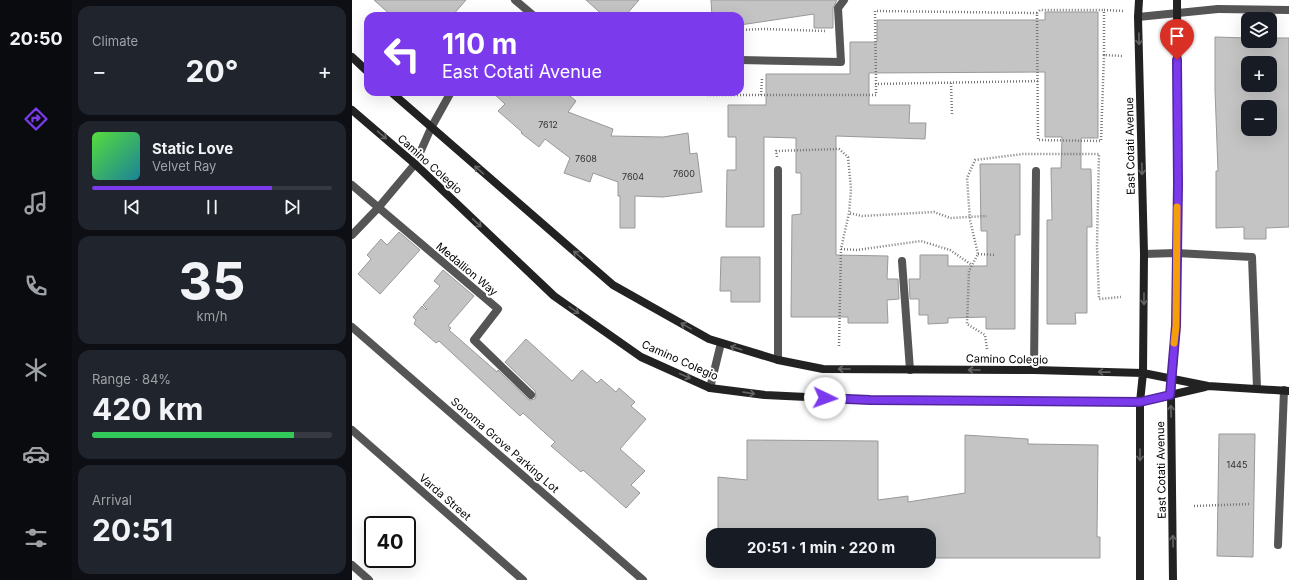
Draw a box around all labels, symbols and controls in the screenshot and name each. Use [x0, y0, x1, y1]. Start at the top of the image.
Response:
map controls [1241, 12, 1277, 136]
button: layers [1241, 12, 1277, 48]
pin [1160, 19, 1194, 60]
icon: arrive [1166, 25, 1188, 47]
text: 110 m [442, 27, 517, 61]
text: 20:50 [9, 28, 63, 49]
icon: left [376, 28, 428, 80]
one-way arrow [1135, 32, 1143, 45]
text: Climate [92, 33, 138, 49]
text: 20° [186, 53, 238, 89]
button: + [1241, 56, 1277, 92]
text: − [92, 58, 107, 84]
text: + [317, 58, 332, 84]
text: East Cotati Avenue [442, 61, 602, 82]
street label: East Cotati Avenue [1122, 97, 1138, 195]
button: − [1241, 100, 1277, 136]
icon: directions [22, 105, 50, 133]
house number: 7612 [538, 119, 558, 130]
one-way arrow [376, 131, 387, 140]
street label: Camino Colegio [395, 131, 466, 197]
text: Static Love [152, 139, 233, 158]
house number: 7608 [575, 153, 597, 164]
text: Velvet Ray [152, 158, 216, 174]
one-way arrow [1138, 162, 1146, 175]
one-way arrow [475, 166, 485, 175]
house number: 7600 [673, 168, 695, 179]
house number: 7604 [622, 171, 644, 182]
icon: music [22, 189, 50, 217]
icon: previous [121, 196, 143, 218]
icon: pause [201, 196, 223, 218]
icon: next [281, 196, 303, 218]
one-way arrow [472, 218, 482, 228]
street label: Medallion Way [433, 239, 501, 299]
text: 35 [179, 250, 245, 313]
one-way arrow [573, 250, 583, 260]
icon: phone [22, 272, 50, 300]
one-way arrow [1140, 292, 1148, 305]
one-way arrow [568, 306, 579, 314]
text: km/h [197, 308, 227, 324]
one-way arrow [680, 322, 692, 330]
street label: Camino Colegio [640, 337, 721, 383]
one-way arrow [730, 344, 743, 351]
street label: Camino Colegio [966, 351, 1049, 367]
icon: climate [22, 356, 50, 384]
one-way arrow [838, 365, 851, 373]
one-way arrow [968, 366, 981, 374]
one-way arrow [1098, 368, 1111, 376]
text: Range · 84% [92, 371, 171, 387]
one-way arrow [679, 373, 691, 380]
position arrow [804, 377, 846, 419]
one-way arrow [742, 389, 755, 397]
text: 420 km [92, 391, 203, 427]
street label: Sonoma Grove Parking Lot [448, 394, 562, 496]
one-way arrow [1167, 405, 1175, 418]
street label: East Cotati Avenue [1153, 421, 1169, 519]
icon: car [22, 440, 50, 468]
one-way arrow [1136, 448, 1144, 461]
house number: 1445 [1227, 459, 1247, 470]
street label: Varda Street [416, 471, 474, 524]
text: Arrival [92, 492, 132, 508]
text: 20:51 [92, 512, 173, 548]
speed limit sign: 40 [364, 516, 416, 568]
icon: filters [22, 524, 50, 552]
one-way arrow [1169, 535, 1177, 548]
text: 20:51 · 1 min · 220 m [747, 538, 895, 557]

